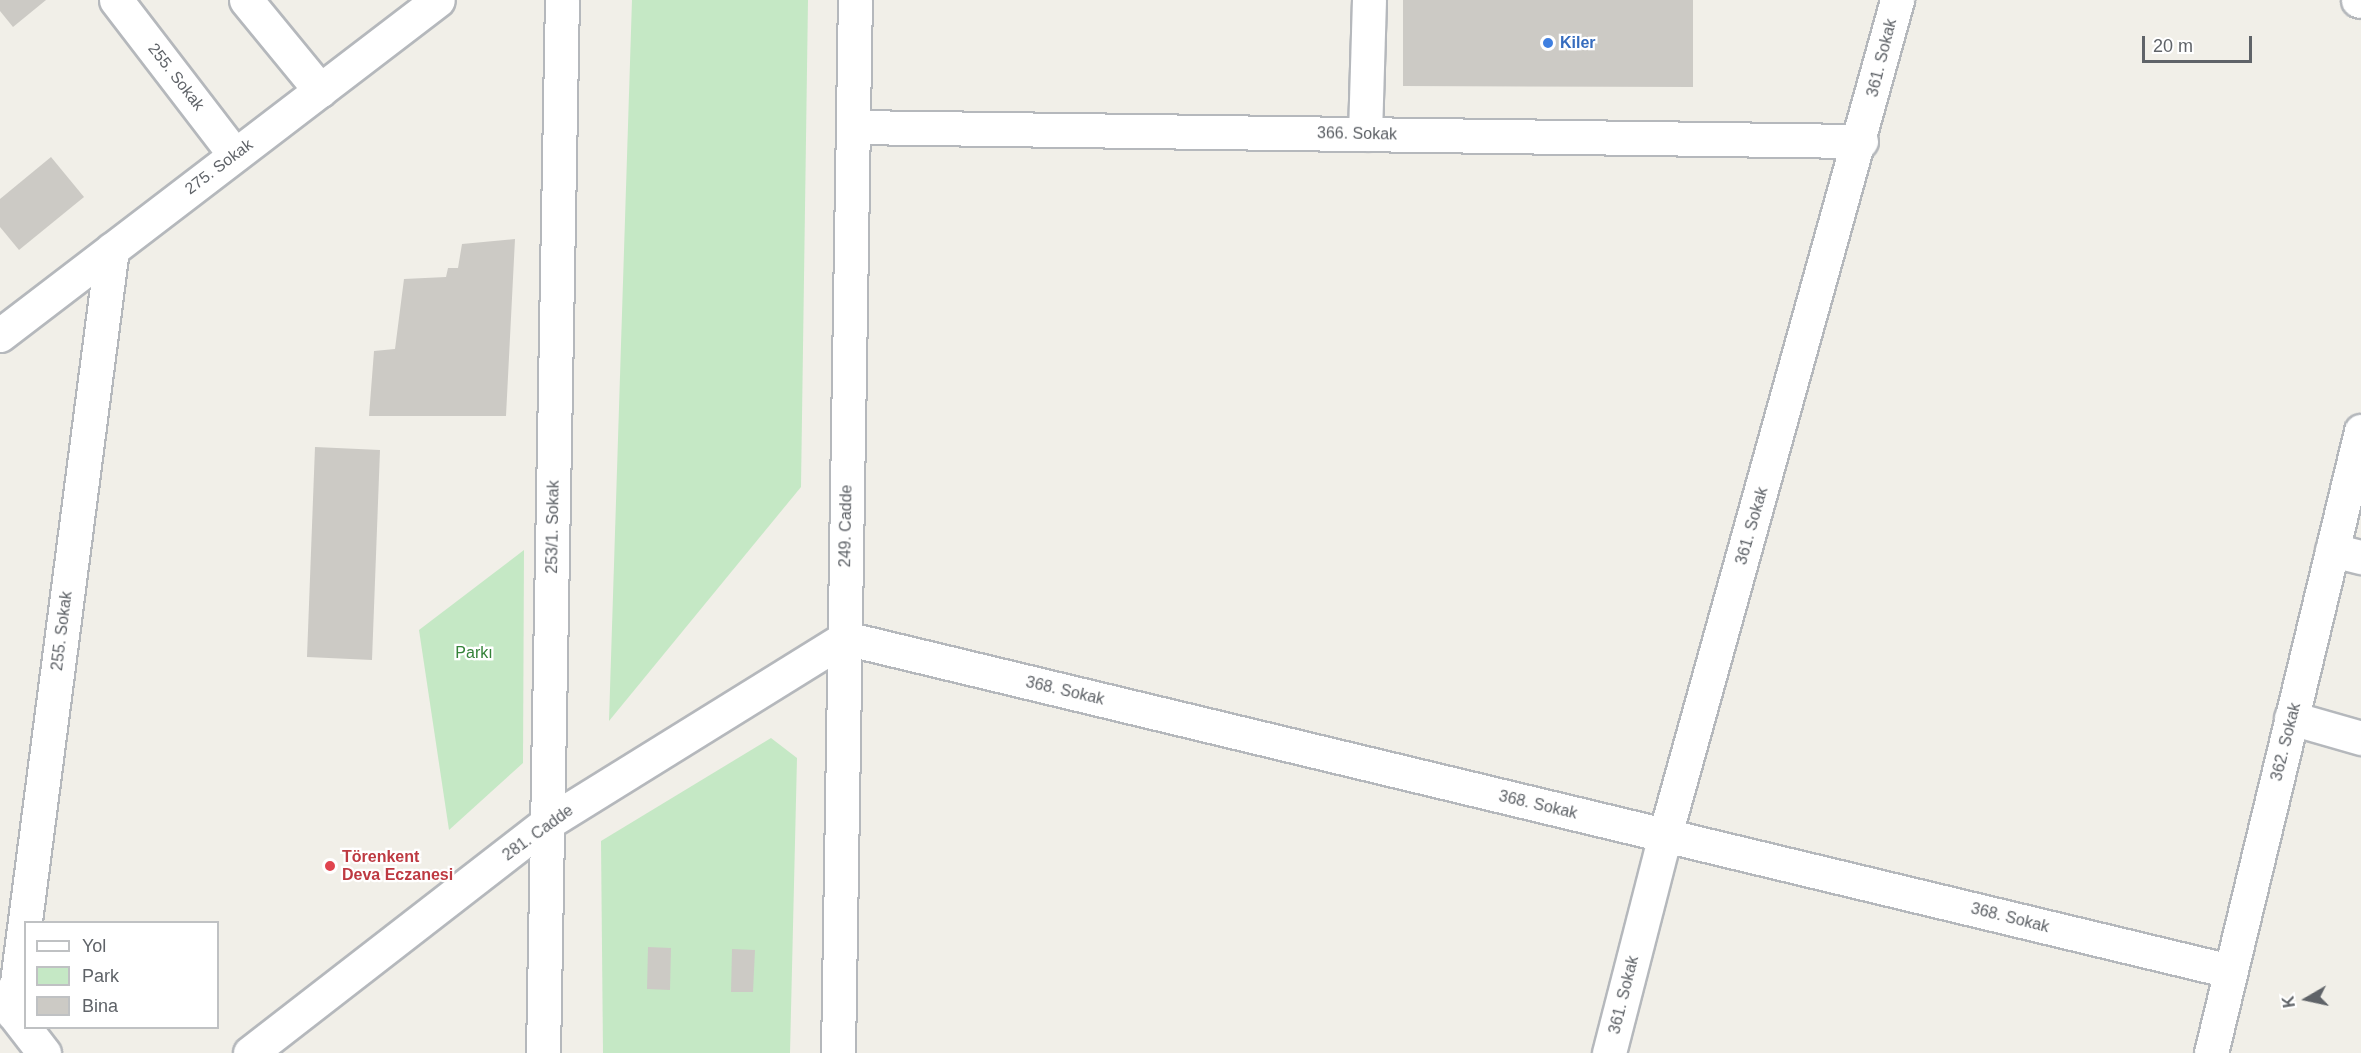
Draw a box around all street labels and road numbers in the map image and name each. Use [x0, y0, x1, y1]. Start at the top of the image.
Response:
street label: 361. Sokak [1863, 17, 1901, 99]
street label: 255. Sokak [144, 40, 208, 114]
street label: 366. Sokak [1317, 124, 1397, 144]
street label: 275. Sokak [181, 135, 257, 199]
street label: 253/1. Sokak [543, 480, 563, 574]
street label: 249. Cadde [836, 484, 856, 568]
street label: 361. Sokak [1732, 485, 1772, 567]
street label: 255. Sokak [48, 590, 76, 672]
street label: 368. Sokak [1024, 673, 1106, 709]
street label: 362. Sokak [2267, 701, 2305, 783]
street label: 368. Sokak [1497, 787, 1579, 823]
street label: 281. Cadde [499, 801, 577, 865]
street label: 368. Sokak [1969, 899, 2051, 937]
street label: 361. Sokak [1605, 954, 1643, 1036]

